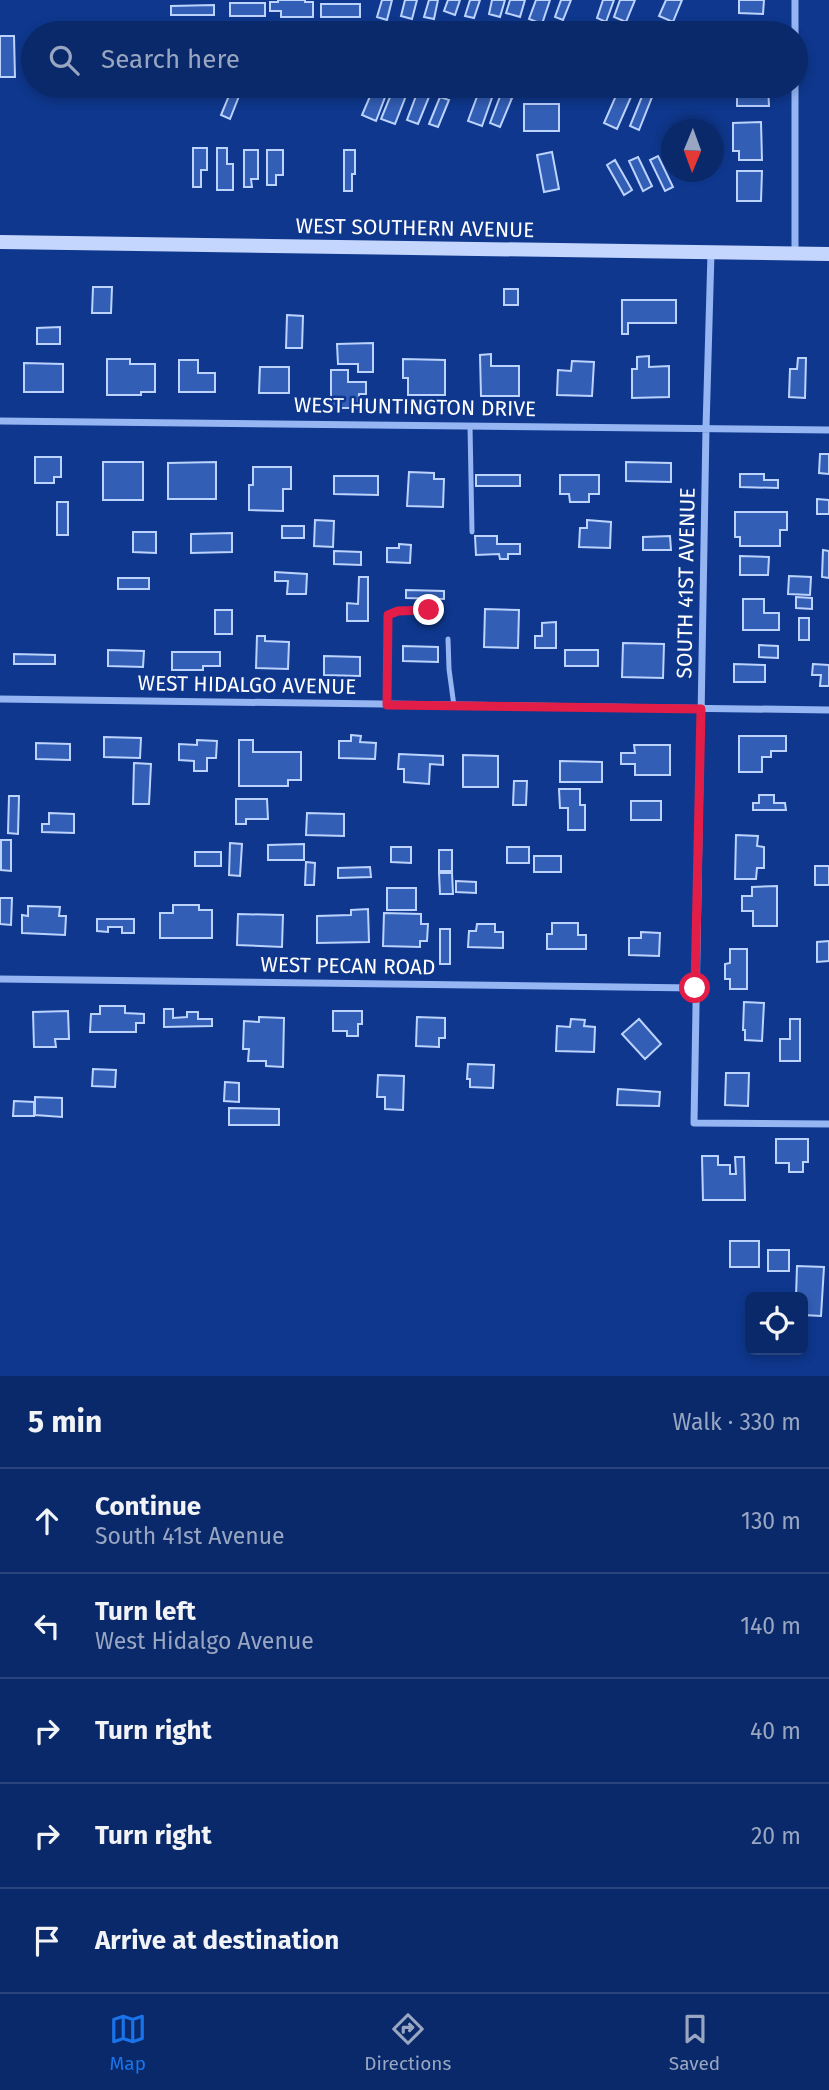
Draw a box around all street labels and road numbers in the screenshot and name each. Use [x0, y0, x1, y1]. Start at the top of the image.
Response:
street label: WEST SOUTHERN AVENUE [295, 213, 535, 243]
street label: WEST HUNTINGTON DRIVE [294, 392, 536, 422]
street label: SOUTH 41ST AVENUE [671, 487, 701, 679]
street label: WEST HIDALGO AVENUE [137, 670, 357, 700]
street label: WEST PECAN ROAD [260, 951, 436, 981]

